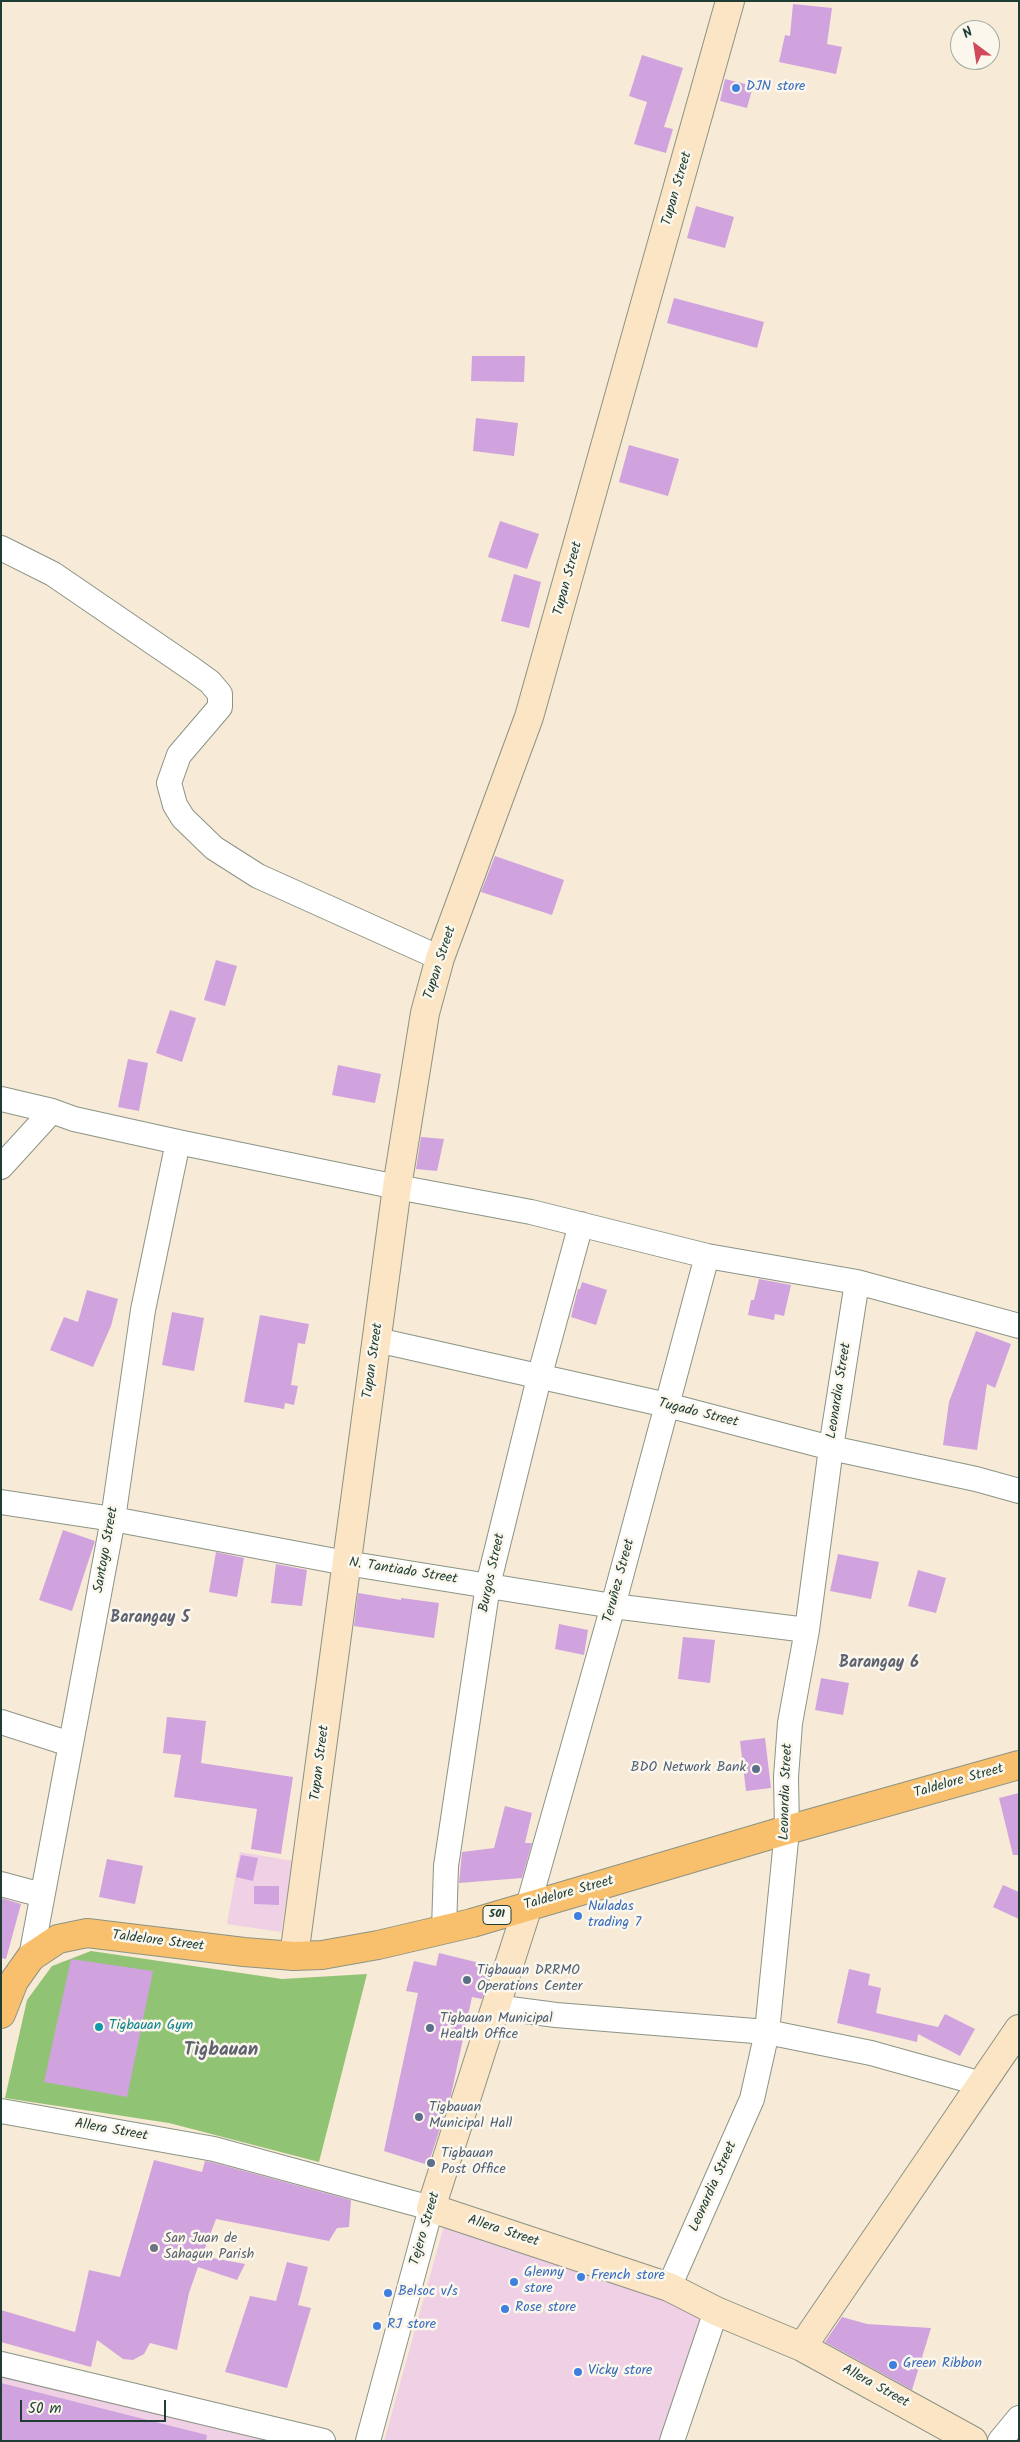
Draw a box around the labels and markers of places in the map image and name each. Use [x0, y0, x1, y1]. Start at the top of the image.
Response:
place label: DJN store [746, 80, 805, 96]
marker: DJN store [730, 82, 742, 94]
place label: BDO Network Bank [631, 1761, 746, 1777]
marker: BDO Network Bank [750, 1763, 762, 1775]
place label: Nuladas trading 7 [588, 1900, 641, 1932]
marker: Nuladas trading 7 [572, 1910, 584, 1922]
place label: Tigbauan DRRMO Operations Center [477, 1964, 582, 1996]
marker: Tigbauan DRRMO Operations Center [461, 1974, 473, 1986]
place label: Tigbauan Municipal Health Office [440, 2012, 553, 2044]
place label: Tigbauan Gym [109, 2019, 193, 2035]
marker: Tigbauan Gym [93, 2021, 105, 2033]
marker: Tigbauan Municipal Health Office [424, 2022, 436, 2034]
place label: Tigbauan Municipal Hall [429, 2101, 512, 2134]
marker: Tigbauan Municipal Hall [413, 2111, 425, 2123]
place label: Tigbauan Post Office [441, 2147, 506, 2180]
marker: Tigbauan Post Office [425, 2157, 437, 2169]
place label: San Juan de Sahagun Parish [164, 2232, 254, 2264]
marker: San Juan de Sahagun Parish [148, 2242, 160, 2254]
place label: Glenny store [524, 2266, 564, 2298]
place label: French store [591, 2269, 665, 2285]
marker: French store [575, 2271, 587, 2283]
marker: Glenny store [508, 2276, 520, 2288]
place label: Belsoc v/s [398, 2285, 458, 2301]
marker: Belsoc v/s [382, 2287, 394, 2299]
place label: Rose store [515, 2301, 576, 2317]
marker: Rose store [499, 2303, 511, 2315]
place label: RJ store [387, 2318, 436, 2334]
marker: RJ store [371, 2320, 383, 2332]
place label: Green Ribbon [903, 2357, 982, 2373]
marker: Green Ribbon [887, 2359, 899, 2371]
place label: Vicky store [588, 2364, 652, 2380]
marker: Vicky store [572, 2366, 584, 2378]

